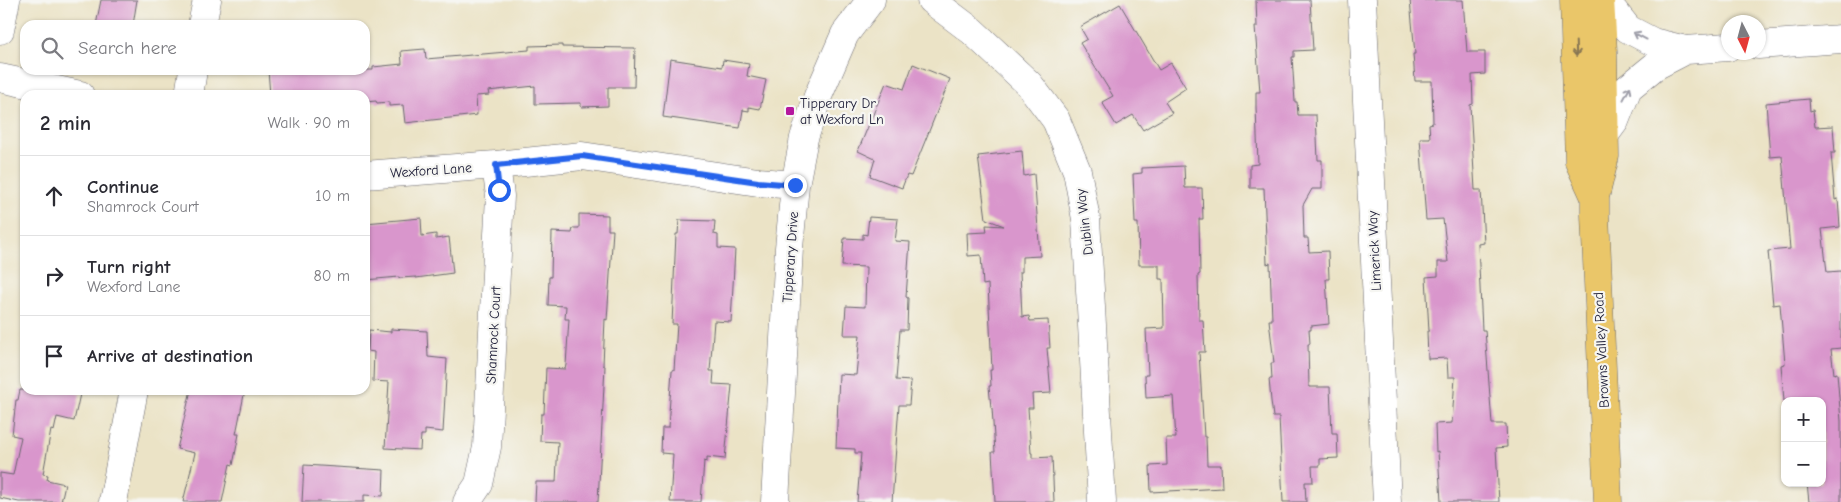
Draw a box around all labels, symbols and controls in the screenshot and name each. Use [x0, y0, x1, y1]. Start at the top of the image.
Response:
north arrow [1721, 15, 1766, 60]
search box [20, 20, 370, 75]
one-way arrow [1633, 31, 1648, 40]
icon: search [38, 34, 66, 62]
text: Search here [78, 37, 177, 59]
one-way arrow [1571, 40, 1580, 56]
one-way arrow [1622, 86, 1632, 101]
place label: Tipperary Dr at Wexford Ln [800, 95, 884, 128]
marker: Tipperary Dr at Wexford Ln [784, 105, 796, 117]
text: 2 min [40, 111, 91, 135]
text: Walk · 90 m [267, 114, 350, 132]
street label: Wexford Lane [390, 159, 472, 182]
route end [784, 174, 807, 197]
text: Continue [87, 176, 159, 198]
route start [488, 179, 511, 202]
icon: ahead [40, 182, 68, 210]
text: 10 m [315, 187, 350, 205]
street label: Dublin Way [1072, 187, 1097, 256]
text: Shamrock Court [87, 198, 199, 216]
street label: Limerick Way [1364, 210, 1385, 292]
street label: Tipperary Drive [779, 211, 802, 303]
text: Turn right [87, 256, 171, 278]
icon: right [40, 262, 68, 290]
text: 80 m [313, 267, 350, 285]
text: Wexford Lane [87, 278, 181, 296]
street label: Shamrock Court [482, 285, 505, 384]
street label: Browns Valley Road [1590, 292, 1613, 408]
icon: arrive [40, 342, 68, 370]
text: Arrive at destination [87, 345, 253, 367]
map controls [1781, 397, 1826, 487]
button: + [1781, 397, 1826, 442]
button: − [1781, 442, 1826, 487]

